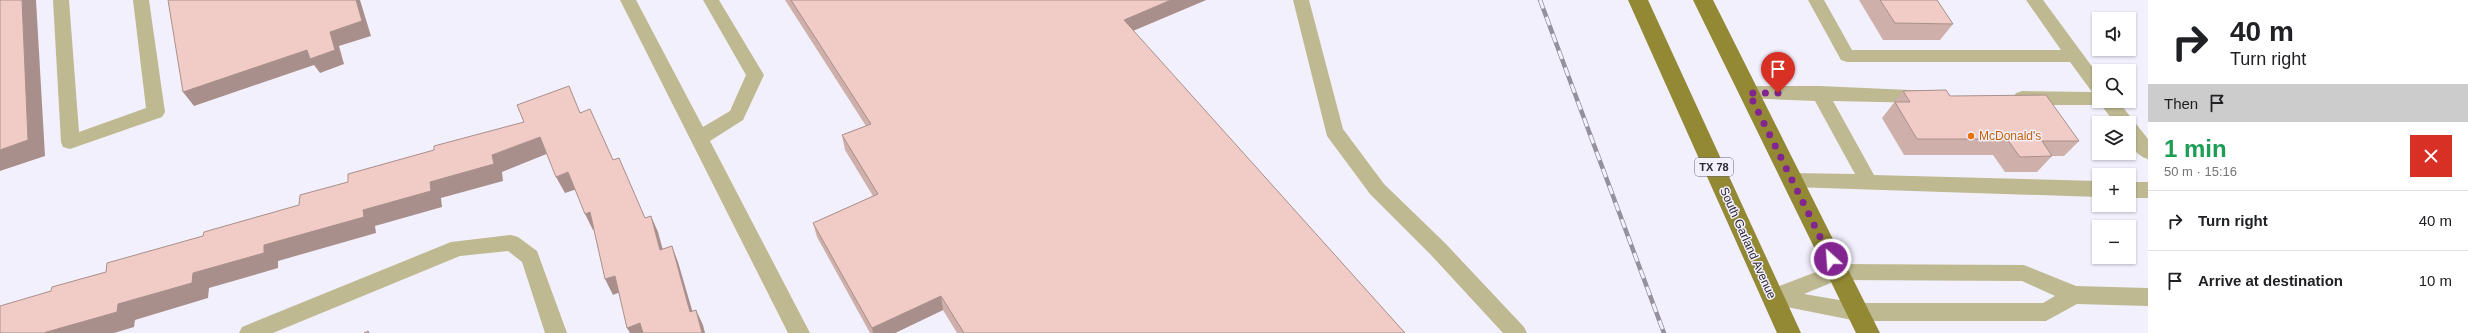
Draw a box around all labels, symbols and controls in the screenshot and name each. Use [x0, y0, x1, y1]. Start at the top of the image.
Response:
map controls [2092, 12, 2136, 264]
button: sound [2092, 12, 2136, 56]
icon: right [2164, 16, 2216, 68]
text: 40 m [2230, 16, 2294, 47]
text: Turn right [2230, 49, 2306, 69]
pin [1761, 52, 1795, 93]
icon: arrive [1767, 58, 1789, 80]
button: search [2092, 64, 2136, 108]
icon: arrive [2206, 92, 2228, 114]
text: Then [2164, 95, 2198, 112]
button: layers [2092, 116, 2136, 160]
place label: McDonald's [1979, 129, 2041, 143]
marker: McDonald's [1966, 131, 1976, 141]
text: 1 min [2164, 135, 2227, 162]
button: close [2410, 135, 2452, 177]
road number: TX 78 [1695, 158, 1733, 176]
text: 50 m · 15:16 [2164, 164, 2237, 179]
button: + [2092, 168, 2136, 212]
street label: South Garland Avenue [1717, 185, 1779, 301]
icon: right [2164, 210, 2186, 232]
text: Turn right [2198, 212, 2268, 229]
text: 40 m [2419, 212, 2452, 229]
button: − [2092, 220, 2136, 264]
position arrow [1810, 238, 1852, 280]
icon: arrive [2164, 270, 2186, 292]
text: Arrive at destination [2198, 272, 2343, 289]
text: 10 m [2419, 272, 2452, 289]

